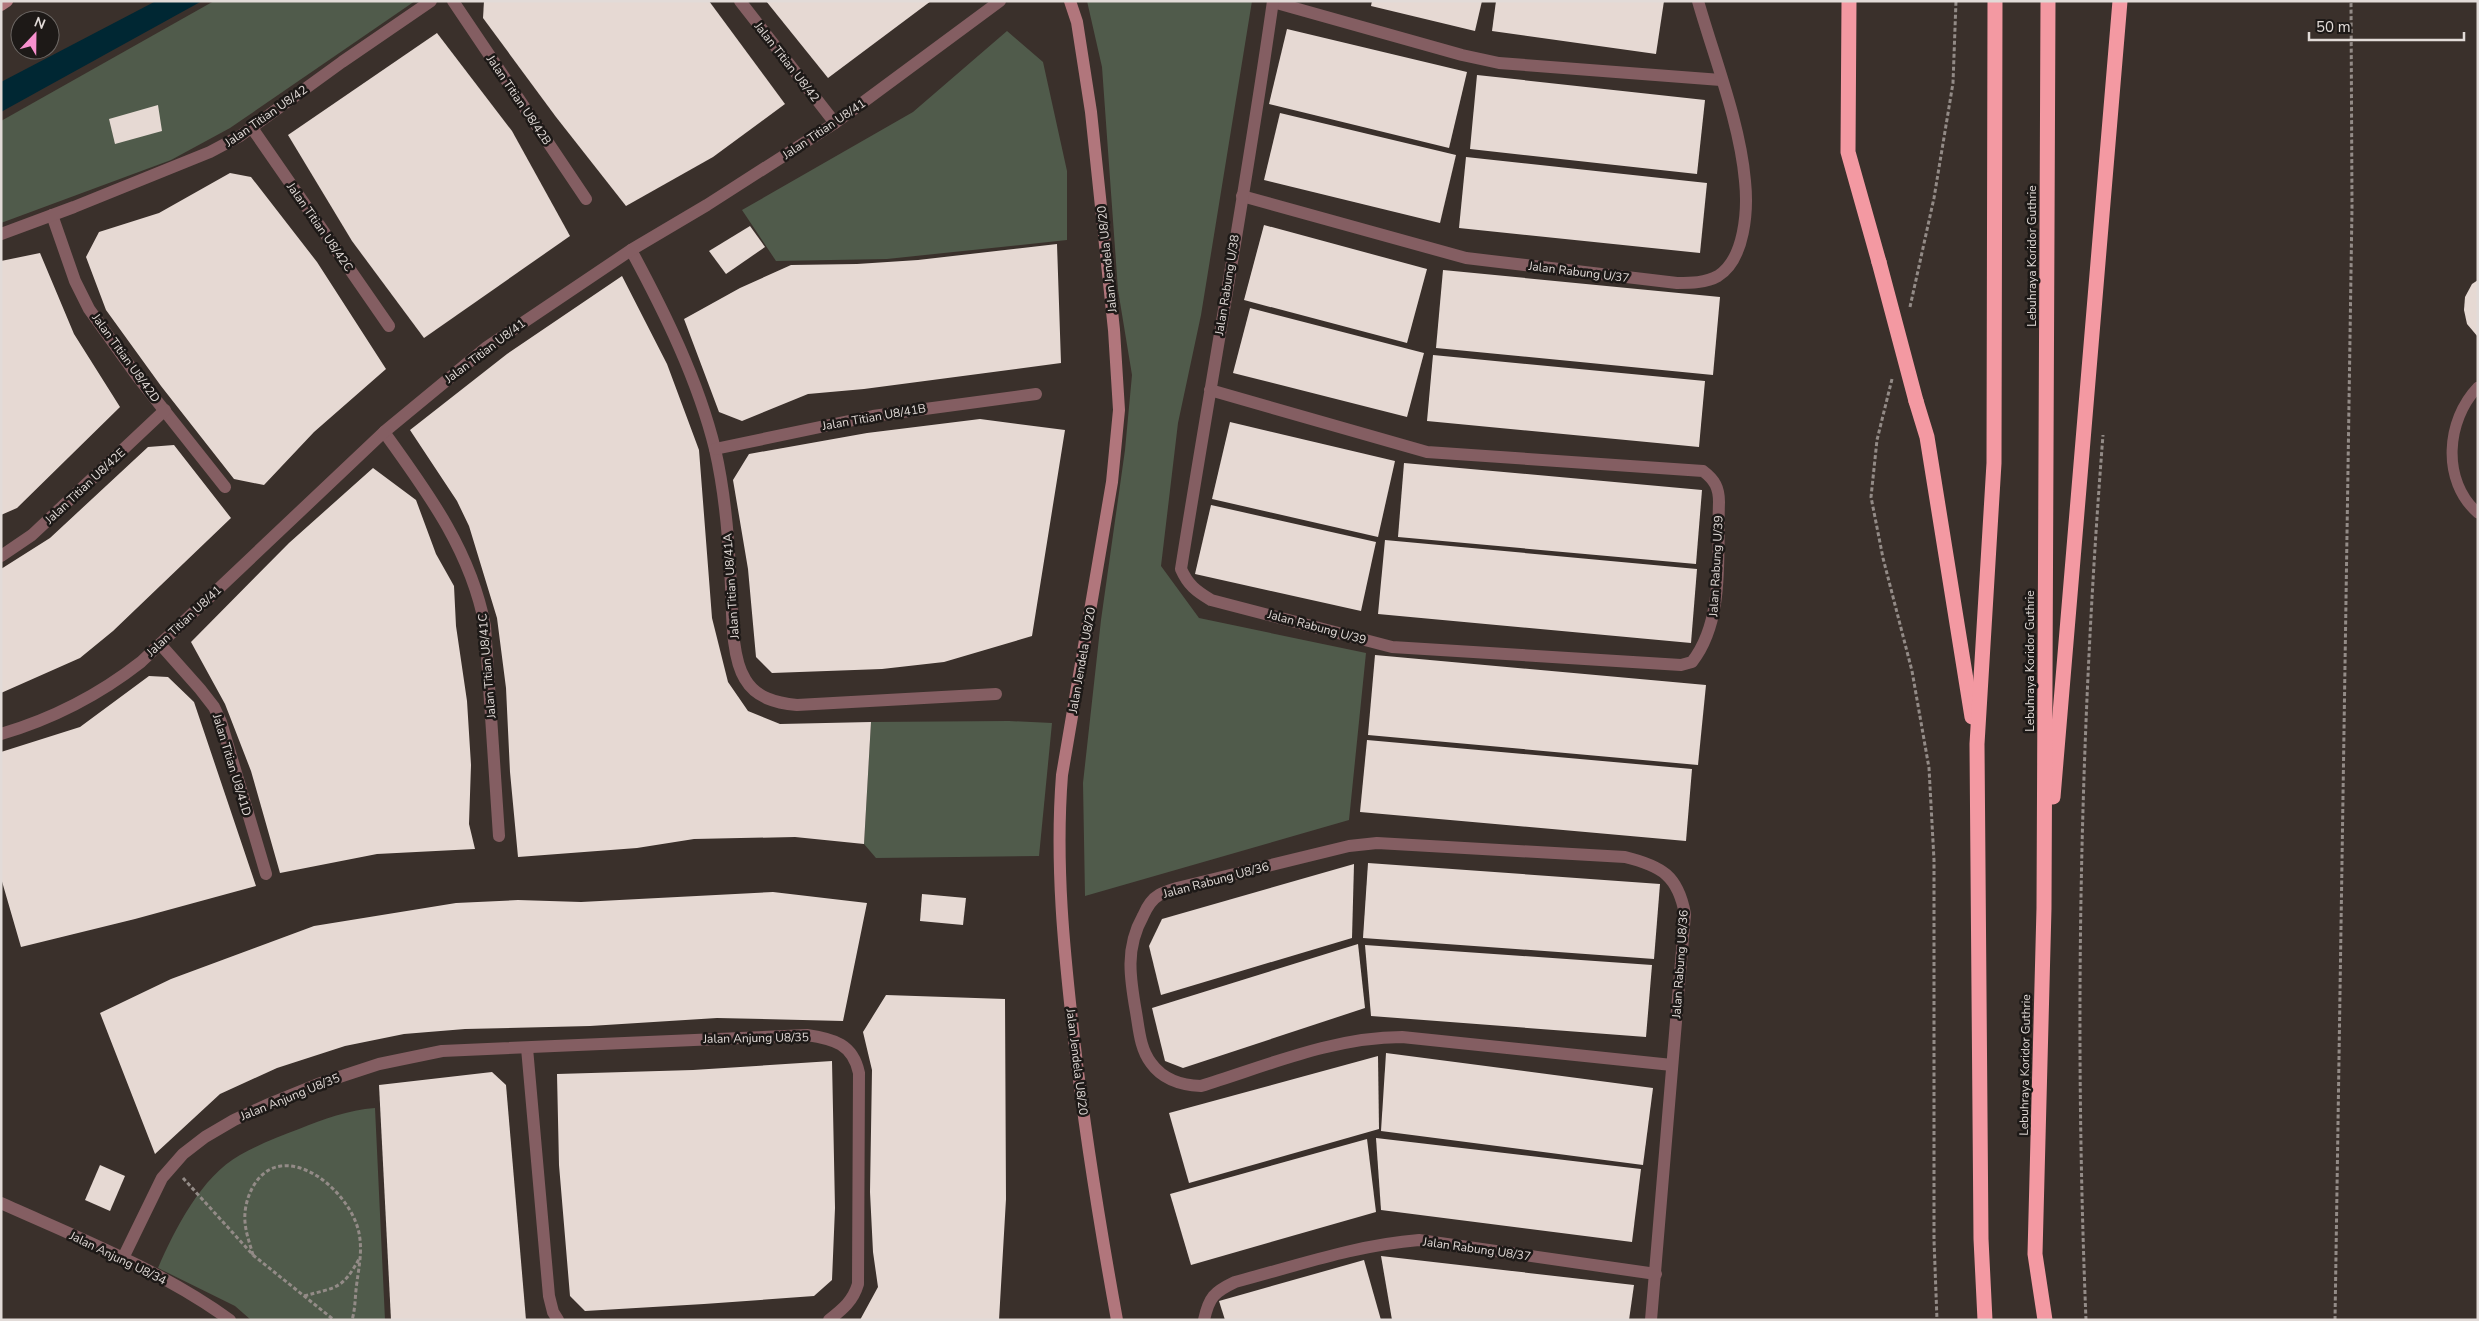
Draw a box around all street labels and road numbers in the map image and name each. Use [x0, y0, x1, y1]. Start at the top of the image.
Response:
street label: Jalan Titian U8/42 [750, 18, 823, 105]
street label: Jalan Titian U8/42B [482, 51, 555, 148]
street label: Jalan Titian U8/42 [221, 82, 310, 151]
street label: Jalan Titian U8/41 [778, 95, 869, 163]
street label: Jalan Titian U8/42C [283, 179, 357, 275]
street label: Lebuhraya Koridor Guthrie [2024, 185, 2040, 327]
street label: Jalan Jendela U8/20 [1093, 205, 1121, 314]
street label: Jalan Rabung U/38 [1211, 234, 1243, 337]
street label: Jalan Rabung U/37 [1527, 258, 1630, 286]
street label: Jalan Titian U8/42D [88, 310, 164, 406]
street label: Jalan Titian U8/41 [441, 315, 529, 387]
street label: Jalan Titian U8/41B [820, 400, 927, 434]
street label: Jalan Titian U8/42E [41, 445, 129, 528]
street label: Jalan Rabung U/39 [1705, 515, 1727, 618]
street label: Jalan Titian U8/41A [719, 532, 743, 640]
street label: Jalan Titian U8/41 [142, 582, 225, 661]
street label: Lebuhraya Koridor Guthrie [2022, 590, 2038, 732]
street label: Jalan Jendela U8/20 [1065, 606, 1099, 715]
street label: Jalan Rabung U/39 [1265, 606, 1368, 648]
street label: Jalan Titian U8/41C [474, 613, 500, 720]
street label: Jalan Titian U8/41D [209, 711, 255, 818]
street label: Jalan Rabung U8/36 [1160, 858, 1271, 902]
street label: Jalan Rabung U8/36 [1668, 909, 1692, 1020]
street label: Lebuhraya Koridor Guthrie [2016, 994, 2034, 1136]
street label: Jalan Jendela U8/20 [1062, 1007, 1091, 1116]
street label: Jalan Anjung U8/35 [702, 1029, 809, 1047]
street label: Jalan Anjung U8/35 [237, 1070, 342, 1125]
street label: Jalan Anjung U8/34 [66, 1227, 169, 1288]
street label: Jalan Rabung U8/37 [1421, 1233, 1532, 1264]

